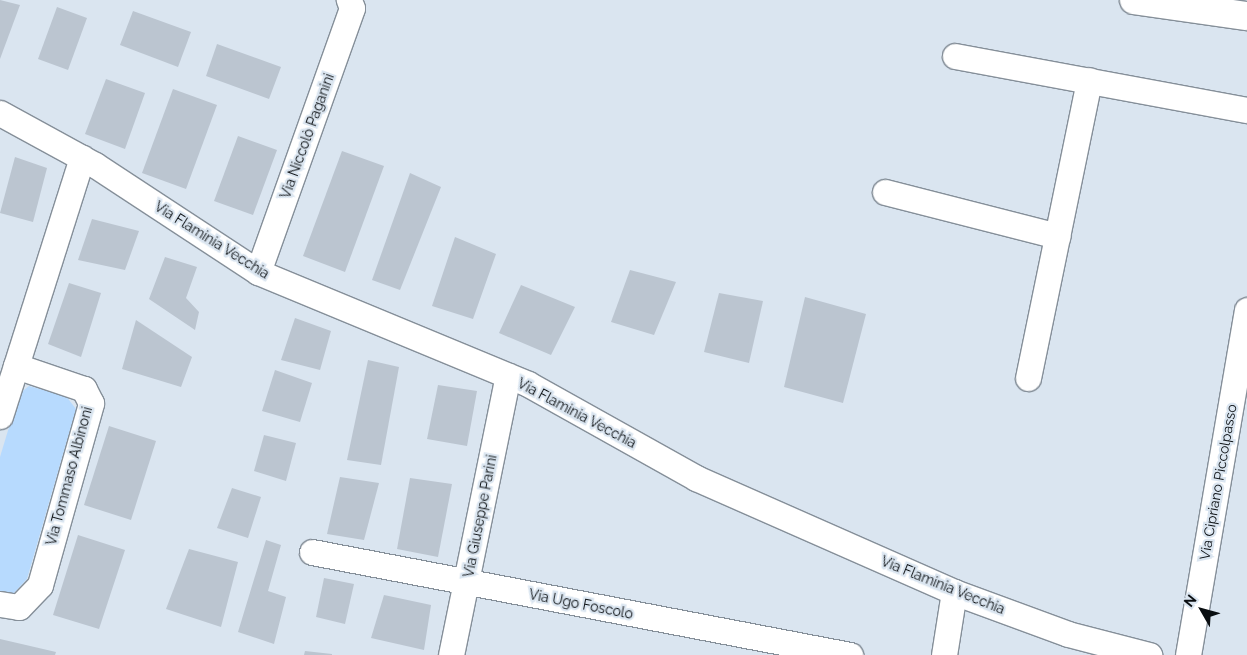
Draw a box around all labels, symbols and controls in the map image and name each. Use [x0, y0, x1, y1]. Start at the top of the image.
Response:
street label: Via Niccolò Paganini [277, 71, 337, 201]
street label: Via Flaminia Vecchia [151, 198, 273, 282]
street label: Via Flaminia Vecchia [514, 374, 640, 452]
street label: Via Cipriano Piccolpasso [1196, 403, 1240, 561]
street label: Via Tommaso Albinoni [42, 404, 96, 548]
street label: Via Giuseppe Parini [460, 453, 500, 579]
street label: Via Flaminia Vecchia [878, 552, 1008, 618]
north arrow [1177, 585, 1227, 635]
street label: Via Ugo Foscolo [528, 586, 634, 622]
text: N [1181, 592, 1200, 610]

